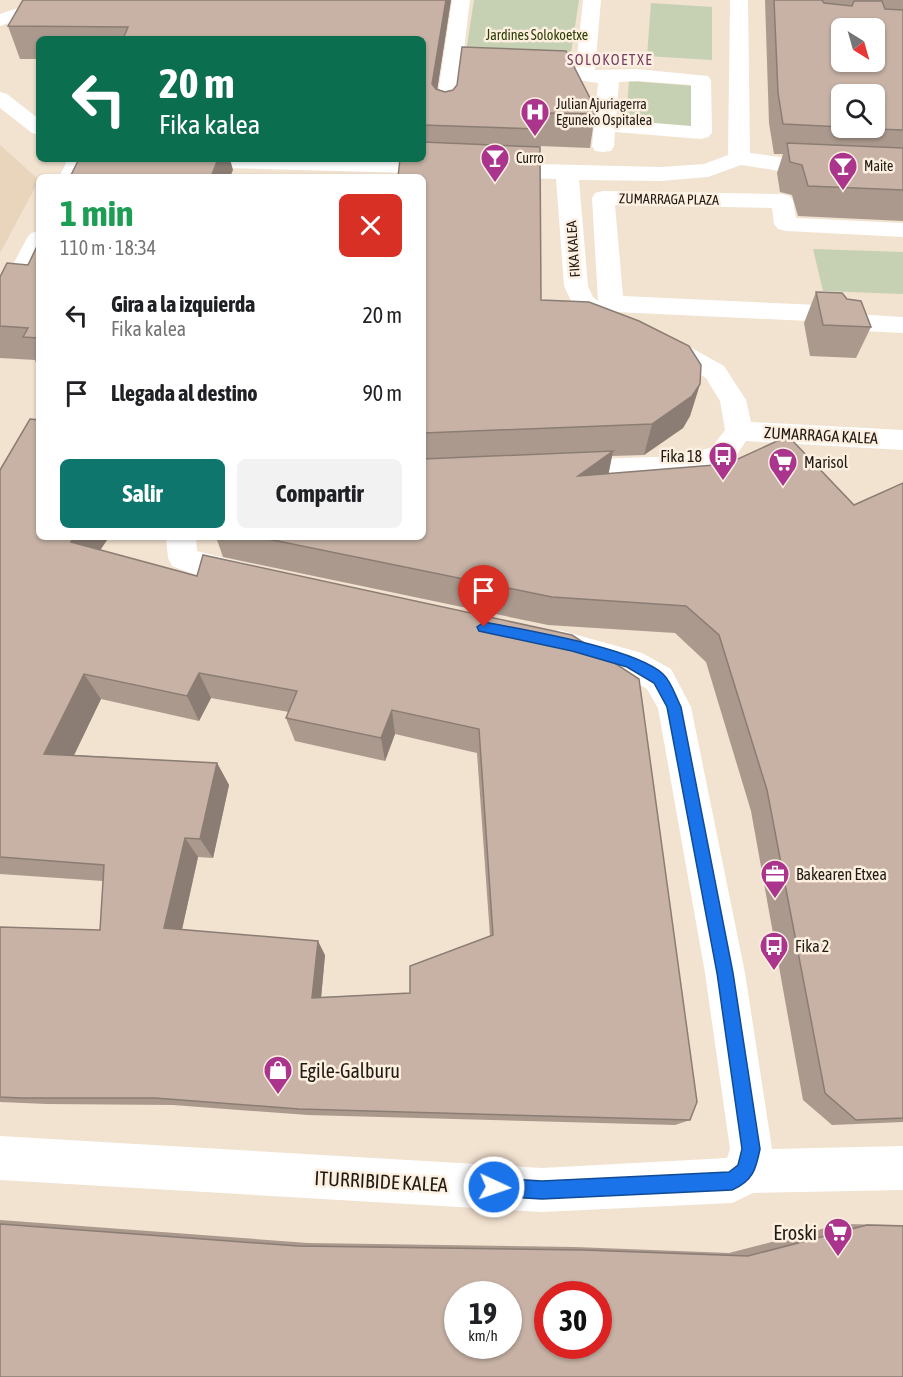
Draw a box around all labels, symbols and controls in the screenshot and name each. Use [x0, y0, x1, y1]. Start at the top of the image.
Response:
north arrow [831, 18, 885, 72]
map controls [831, 18, 885, 138]
park label: Jardines Solokoetxe [486, 27, 588, 43]
district label: SOLOKOETXE [567, 51, 653, 68]
text: 20 m [159, 59, 234, 107]
icon: left [60, 60, 138, 138]
button: search [831, 84, 885, 138]
hospital icon: Julian Ajuriagerra Eguneko Ospitalea [519, 96, 551, 138]
place label: Julian Ajuriagerra Eguneko Ospitalea [556, 96, 652, 128]
text: Fika kalea [159, 109, 260, 140]
bar icon: Curro [479, 142, 511, 184]
place label: Curro [516, 150, 544, 166]
bar icon: Maite [827, 150, 859, 192]
place label: Maite [864, 158, 893, 174]
street label: ZUMARRAGA PLAZA [619, 190, 719, 208]
text: 1 min [60, 192, 134, 234]
button: close [339, 194, 402, 257]
street label: FIKA KALEA [563, 220, 583, 278]
text: 110 m · 18:34 [60, 236, 156, 259]
text: Gira a la izquierda [111, 291, 255, 317]
icon: left [60, 299, 93, 332]
text: 20 m [362, 302, 402, 328]
text: Fika kalea [111, 317, 186, 340]
icon: arrive [60, 377, 93, 410]
text: Llegada al destino [111, 380, 258, 406]
text: 90 m [362, 380, 402, 406]
street label: ZUMARRAGA KALEA [764, 423, 879, 447]
bus stop icon: Fika 18 [707, 440, 739, 482]
supermarket icon: Marisol [767, 446, 799, 488]
place label: Fika 18 [660, 447, 702, 465]
place label: Marisol [804, 453, 849, 471]
button: Salir [60, 459, 225, 528]
button: Compartir [237, 459, 402, 528]
pin [458, 565, 509, 627]
icon: arrive [467, 574, 500, 607]
office icon: Bakearen Etxea [759, 858, 791, 900]
place label: Bakearen Etxea [796, 865, 887, 883]
bus stop icon: Fika 2 [758, 930, 790, 972]
place label: Fika 2 [795, 937, 829, 955]
shop icon: Egile-Galburu [262, 1054, 294, 1096]
place label: Egile-Galburu [299, 1059, 400, 1082]
position arrow [462, 1155, 526, 1219]
street label: ITURRIBIDE KALEA [314, 1166, 448, 1196]
supermarket icon: Eroski [822, 1216, 854, 1258]
place label: Eroski [773, 1221, 817, 1244]
speed limit sign: 30 [534, 1281, 612, 1359]
text: 19 [469, 1296, 497, 1330]
text: km/h [468, 1327, 498, 1344]

